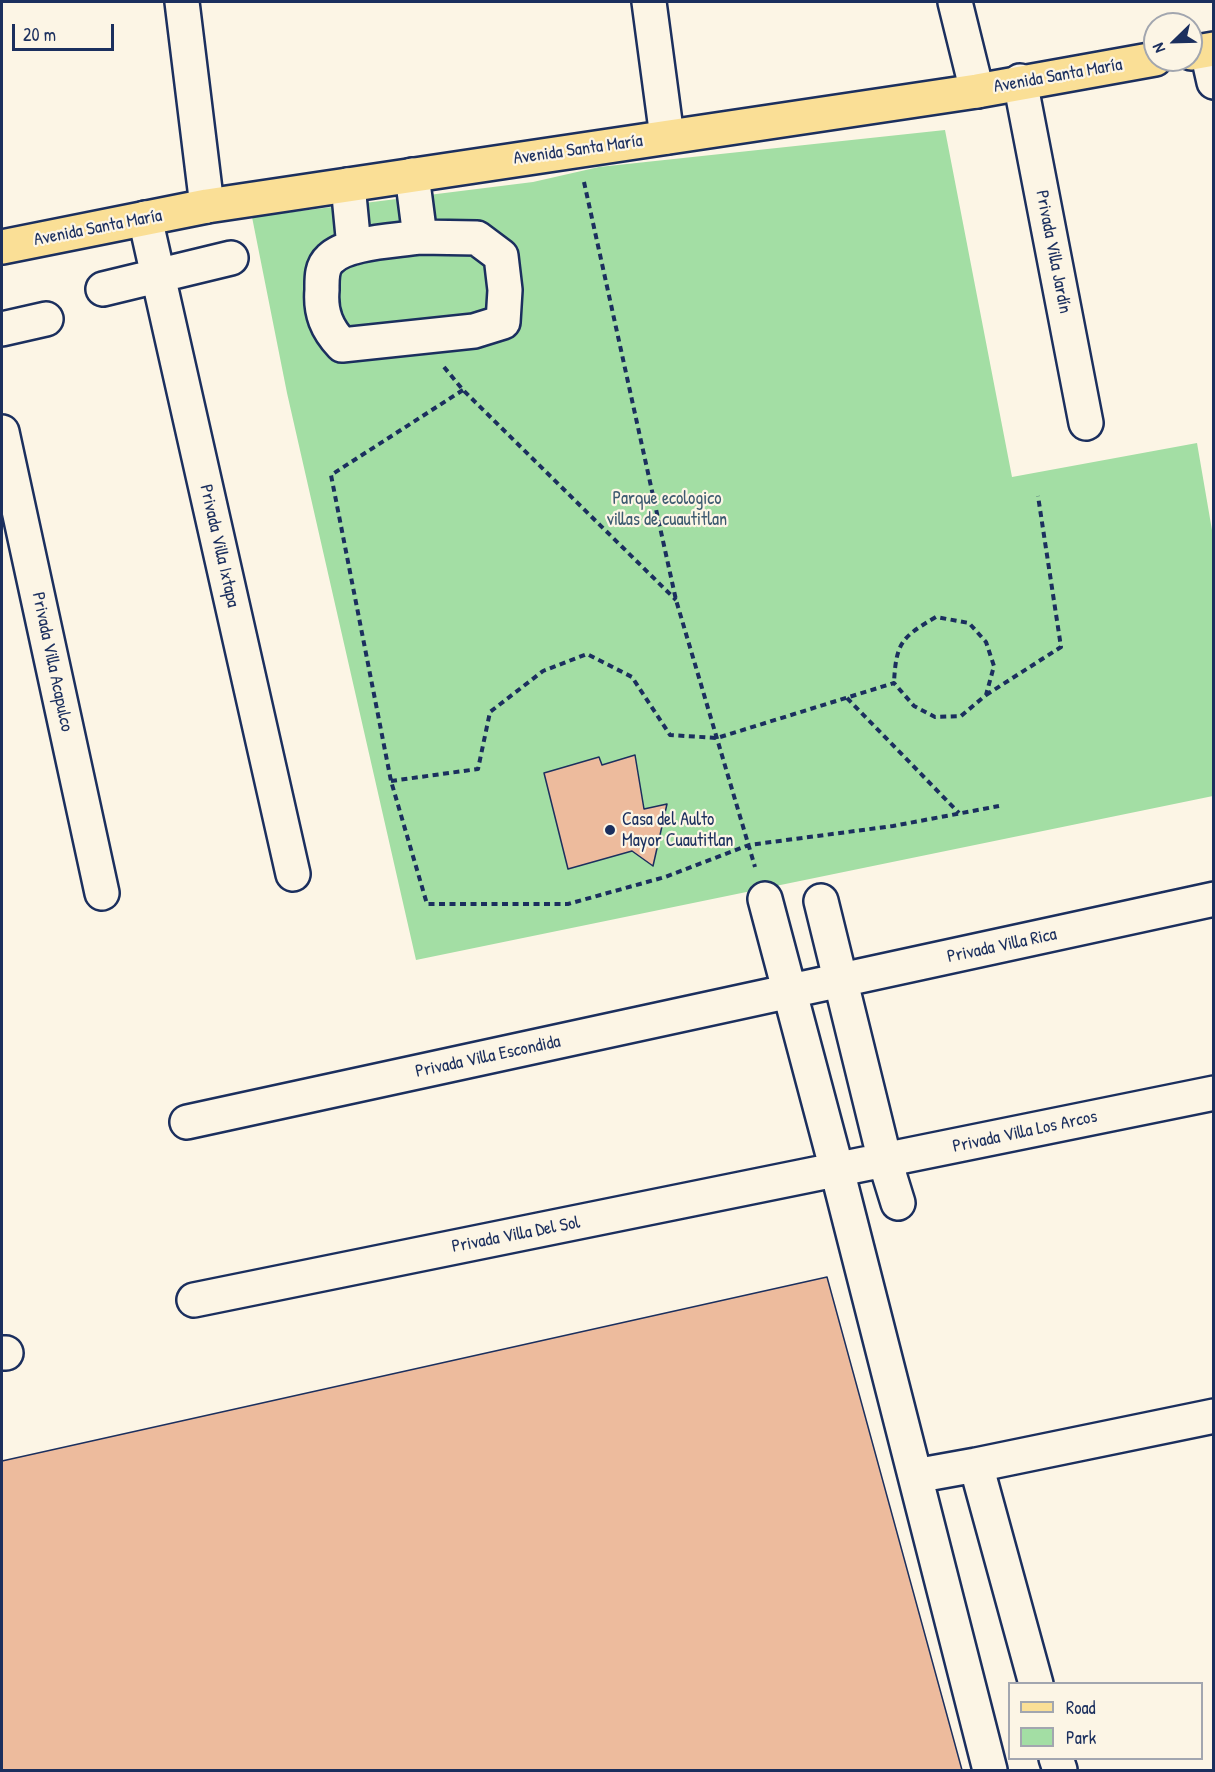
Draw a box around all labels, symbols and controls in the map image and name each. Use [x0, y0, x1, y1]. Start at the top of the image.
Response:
scale bar [15, 12, 117, 50]
north arrow [1143, 12, 1203, 72]
text: 20 m [23, 22, 56, 47]
text: N [1146, 40, 1170, 56]
street label: Avenida Santa María [992, 54, 1124, 98]
street label: Avenida Santa María [512, 130, 644, 170]
street label: Privada Villa Jardín [1030, 189, 1076, 315]
street label: Avenida Santa María [32, 205, 164, 251]
street label: Privada Villa Ixtapa [194, 482, 244, 610]
park label: Parque ecologico villas de cuautitlan [607, 488, 727, 530]
street label: Privada Villa Acapulco [27, 590, 77, 734]
place label: Casa del Aulto Mayor Cuautitlan [622, 809, 733, 852]
marker: Casa del Aulto Mayor Cuautitlan [603, 823, 617, 837]
street label: Privada Villa Rica [945, 924, 1059, 968]
street label: Privada Villa Escondida [414, 1031, 562, 1083]
street label: Privada Villa Los Arcos [951, 1106, 1099, 1158]
street label: Privada Villa Del Sol [450, 1212, 582, 1258]
legend [1008, 1682, 1203, 1760]
text: Road [1066, 1695, 1096, 1720]
text: Park [1066, 1725, 1096, 1750]

